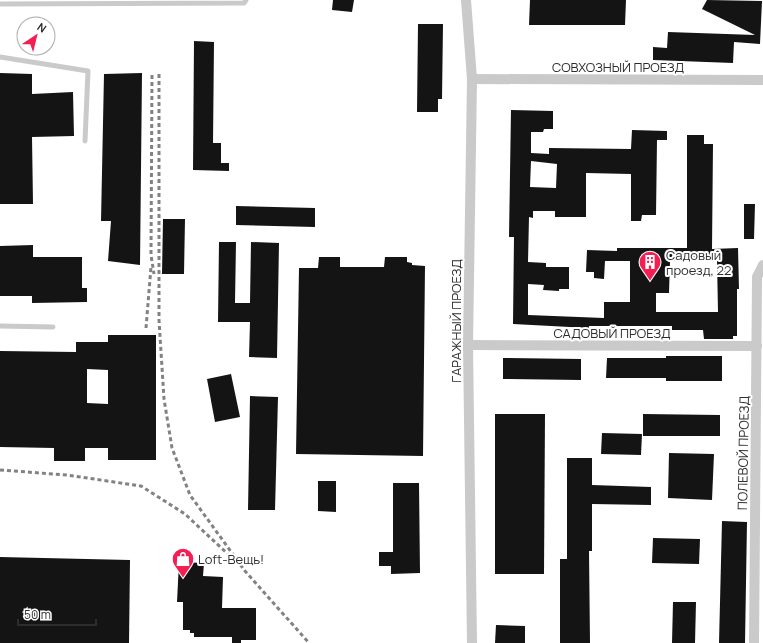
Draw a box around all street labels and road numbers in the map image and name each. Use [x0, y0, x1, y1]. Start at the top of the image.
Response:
street label: СОВХОЗНЫЙ ПРОЕЗД [552, 58, 684, 76]
street label: ГАРАЖНЫЙ ПРОЕЗД [447, 259, 465, 383]
street label: САДОВЫЙ ПРОЕЗД [553, 324, 671, 342]
street label: ПОЛЕВОЙ ПРОЕЗД [733, 395, 753, 510]

